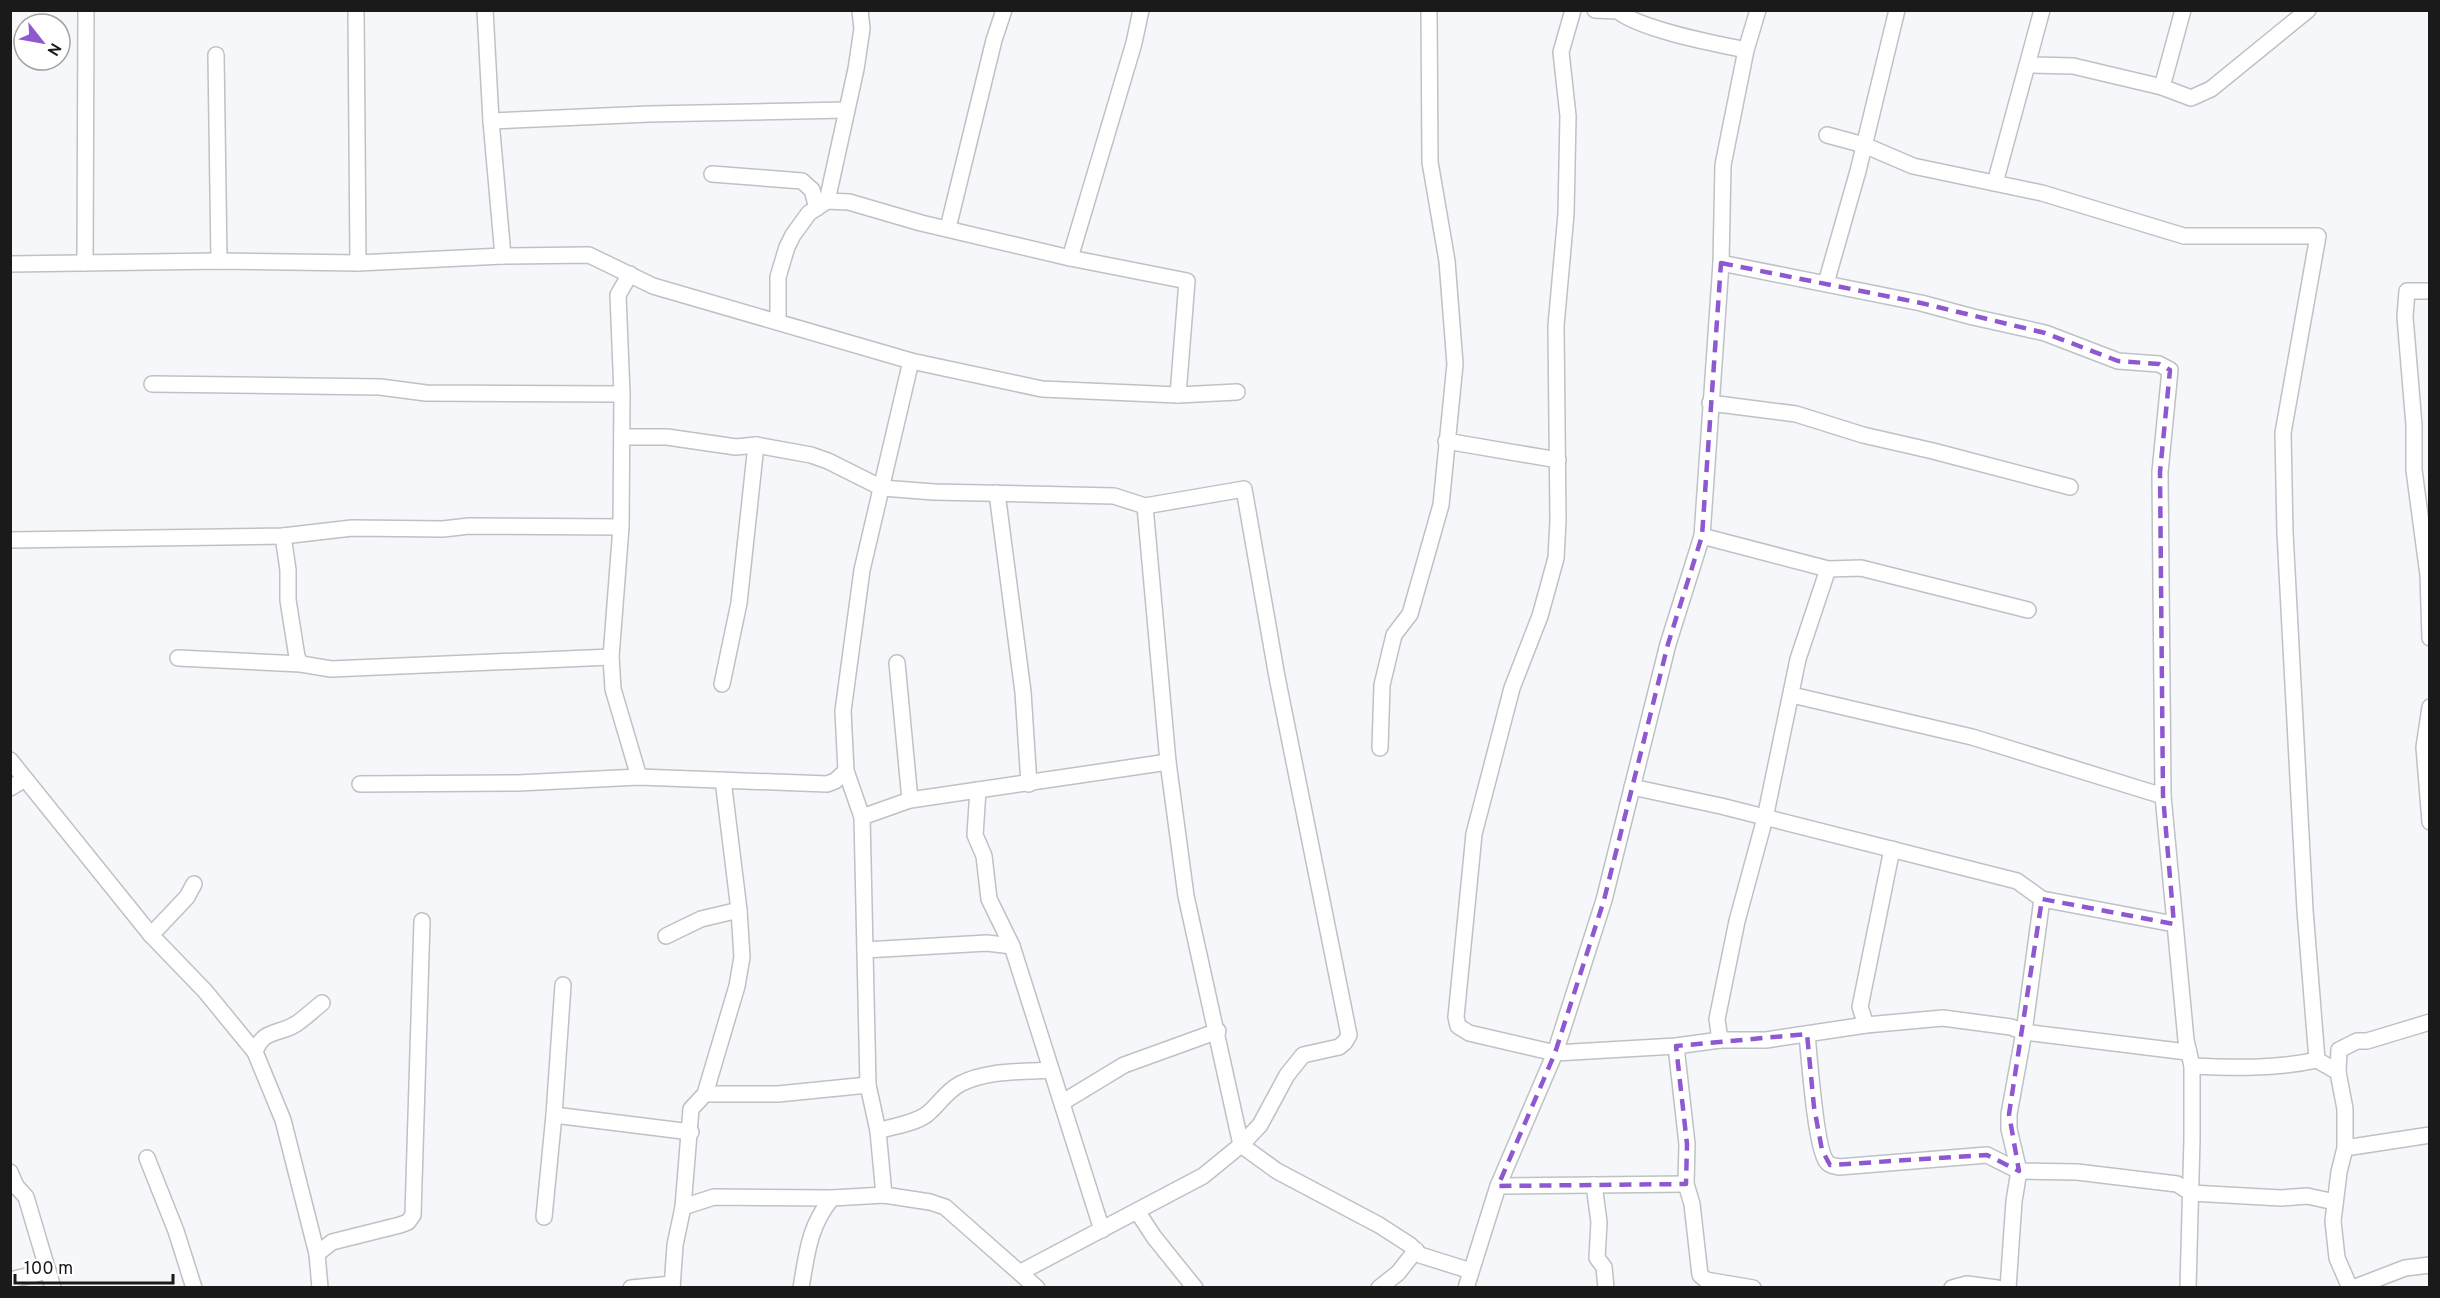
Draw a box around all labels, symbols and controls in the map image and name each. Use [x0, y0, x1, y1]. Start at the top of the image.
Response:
north arrow [12, 12, 72, 72]
text: N [42, 39, 65, 59]
scale bar [15, 1247, 172, 1285]
text: 100 m [24, 1258, 73, 1281]

